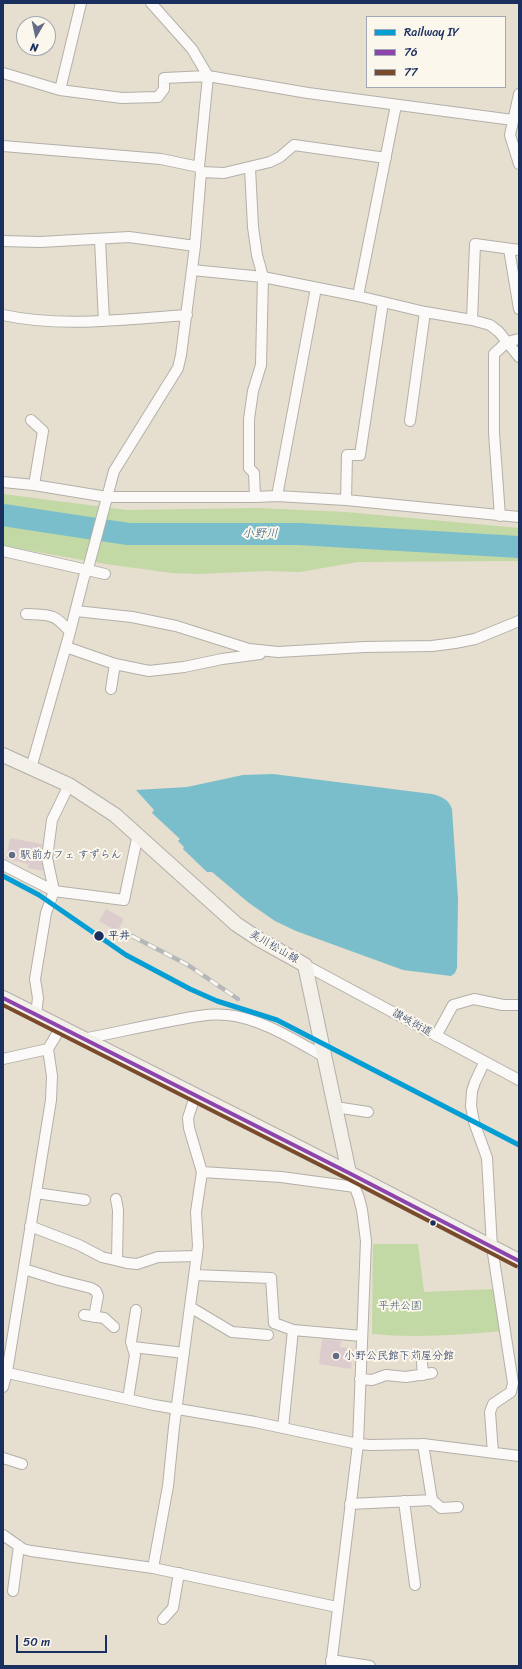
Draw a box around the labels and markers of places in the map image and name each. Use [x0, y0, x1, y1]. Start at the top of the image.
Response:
place label: 駅前カフェ すずらん [20, 848, 122, 862]
marker: 駅前カフェ すずらん [7, 850, 17, 860]
marker: 平井 [92, 929, 106, 943]
place label: 平井 [108, 929, 130, 943]
unlabelled marker [428, 1218, 438, 1228]
place label: 小野公民館下苅屋分館 [344, 1349, 454, 1363]
marker: 小野公民館下苅屋分館 [331, 1351, 341, 1361]

